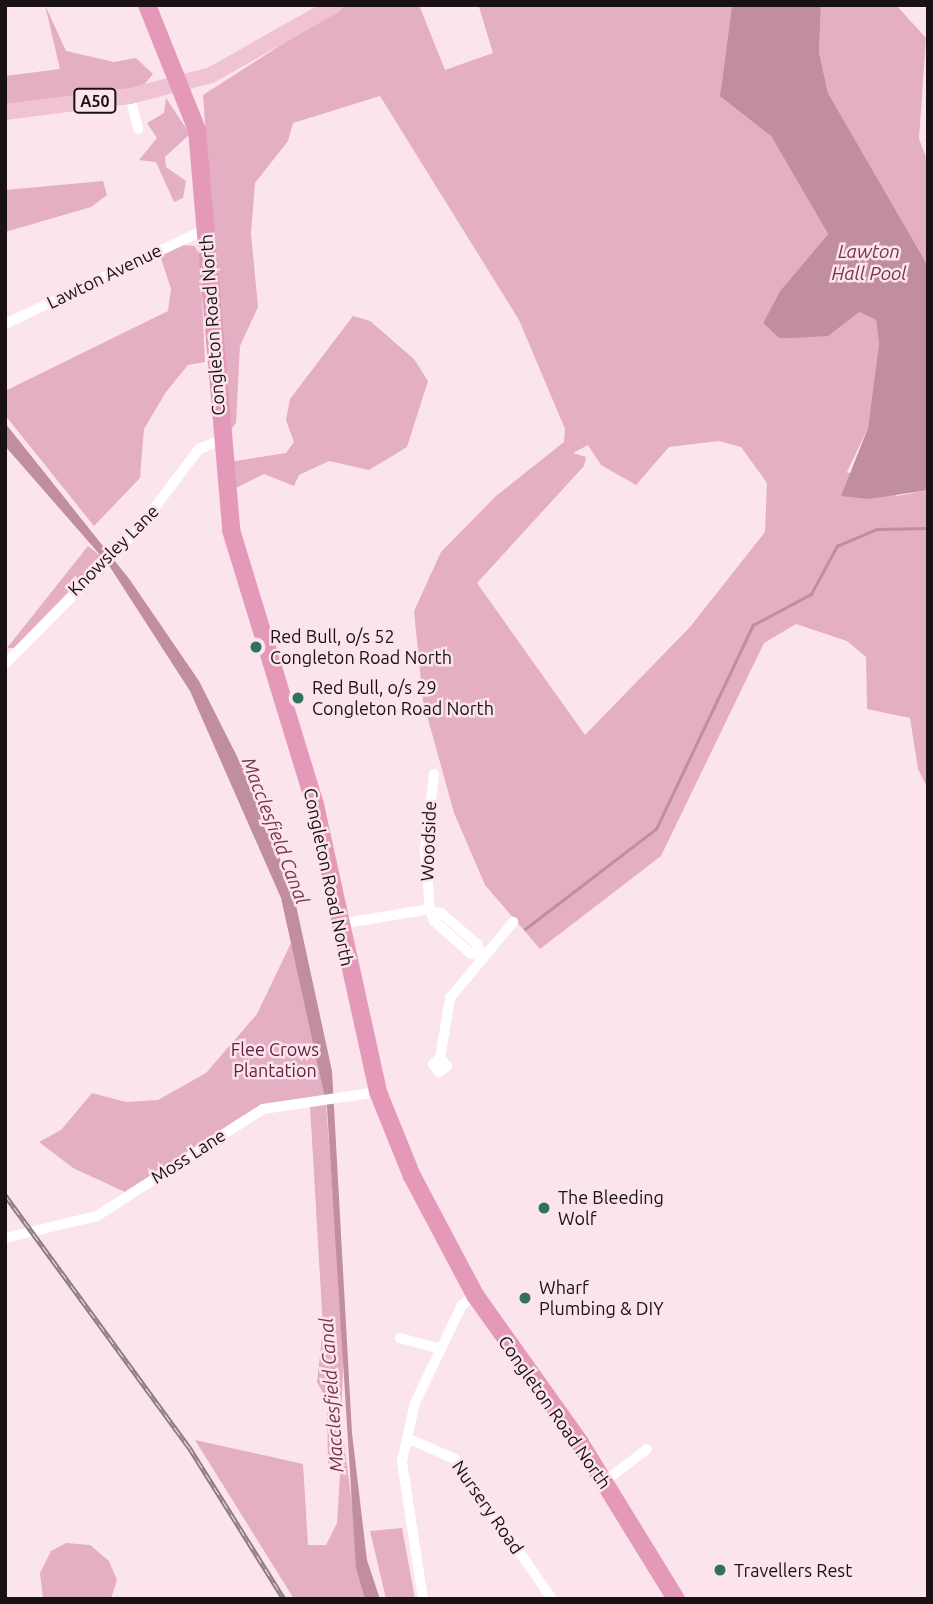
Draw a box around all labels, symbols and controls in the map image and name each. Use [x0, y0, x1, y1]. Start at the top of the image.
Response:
road number: A50 [72, 88, 118, 114]
street label: Congleton Road North [195, 233, 229, 417]
street label: Lawton Avenue [43, 239, 165, 313]
water label: Lawton Hall Pool [831, 241, 907, 285]
street label: Knowsley Lane [63, 500, 163, 600]
place label: Red Bull, o/s 52 Congleton Road North [270, 626, 452, 668]
marker: Red Bull, o/s 52 Congleton Road North [248, 639, 264, 655]
place label: Red Bull, o/s 29 Congleton Road North [312, 677, 494, 720]
marker: Red Bull, o/s 29 Congleton Road North [290, 690, 306, 706]
water label: Macclesfield Canal [237, 754, 313, 908]
street label: Congleton Road North [300, 786, 358, 968]
street label: Woodside [416, 800, 440, 882]
park label: Flee Crows Plantation [231, 1039, 319, 1082]
street label: Moss Lane [147, 1124, 229, 1188]
place label: The Bleeding Wolf [558, 1187, 664, 1230]
marker: The Bleeding Wolf [536, 1200, 552, 1216]
place label: Wharf Plumbing & DIY [539, 1277, 664, 1320]
marker: Wharf Plumbing & DIY [517, 1290, 533, 1306]
water label: Macclesfield Canal [315, 1317, 349, 1473]
street label: Congleton Road North [494, 1331, 616, 1493]
street label: Nursery Road [448, 1456, 528, 1558]
place label: Travellers Rest [734, 1559, 852, 1581]
marker: Travellers Rest [712, 1562, 728, 1578]

